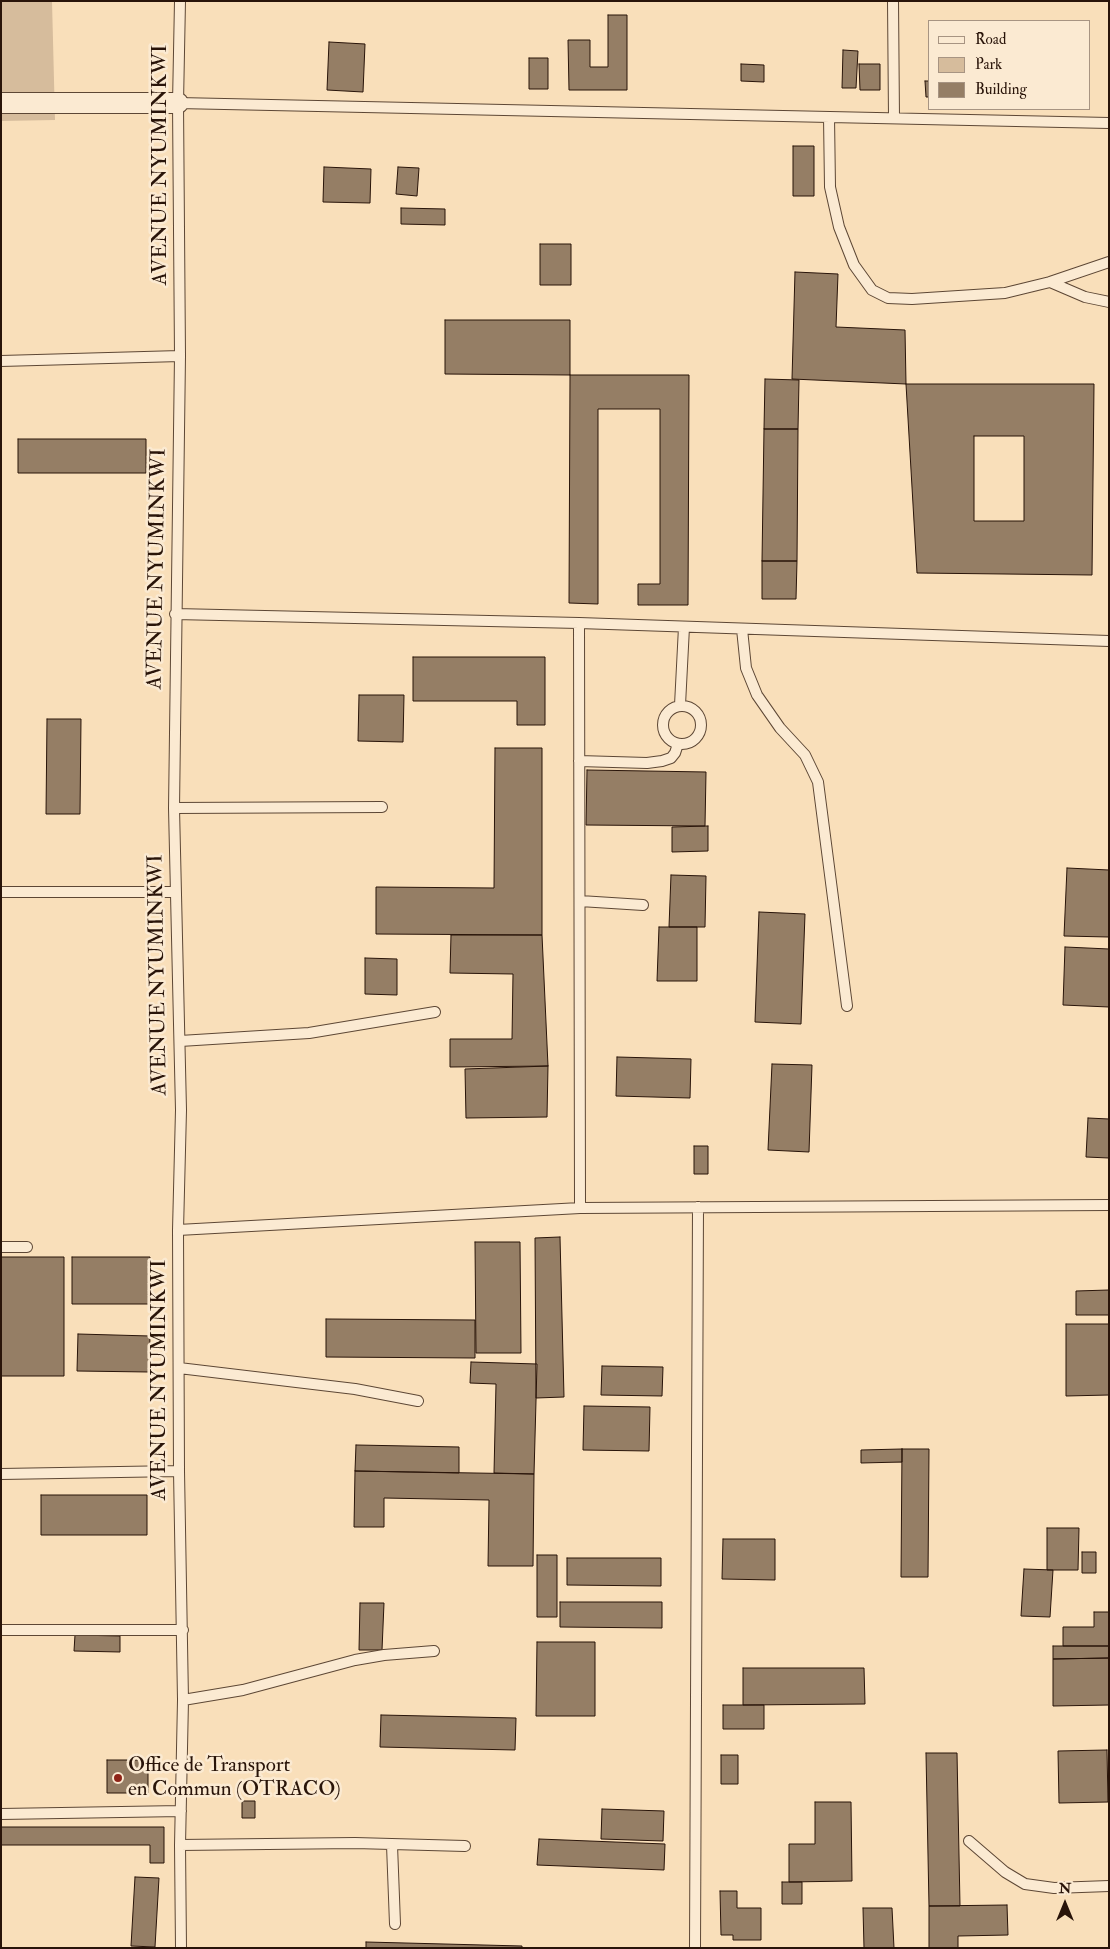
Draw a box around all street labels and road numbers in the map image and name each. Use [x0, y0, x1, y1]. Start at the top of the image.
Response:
street label: AVENUE NYUMINKWI [148, 44, 174, 286]
street label: AVENUE NYUMINKWI [143, 448, 173, 690]
street label: AVENUE NYUMINKWI [144, 854, 174, 1096]
street label: AVENUE NYUMINKWI [147, 1259, 173, 1501]

